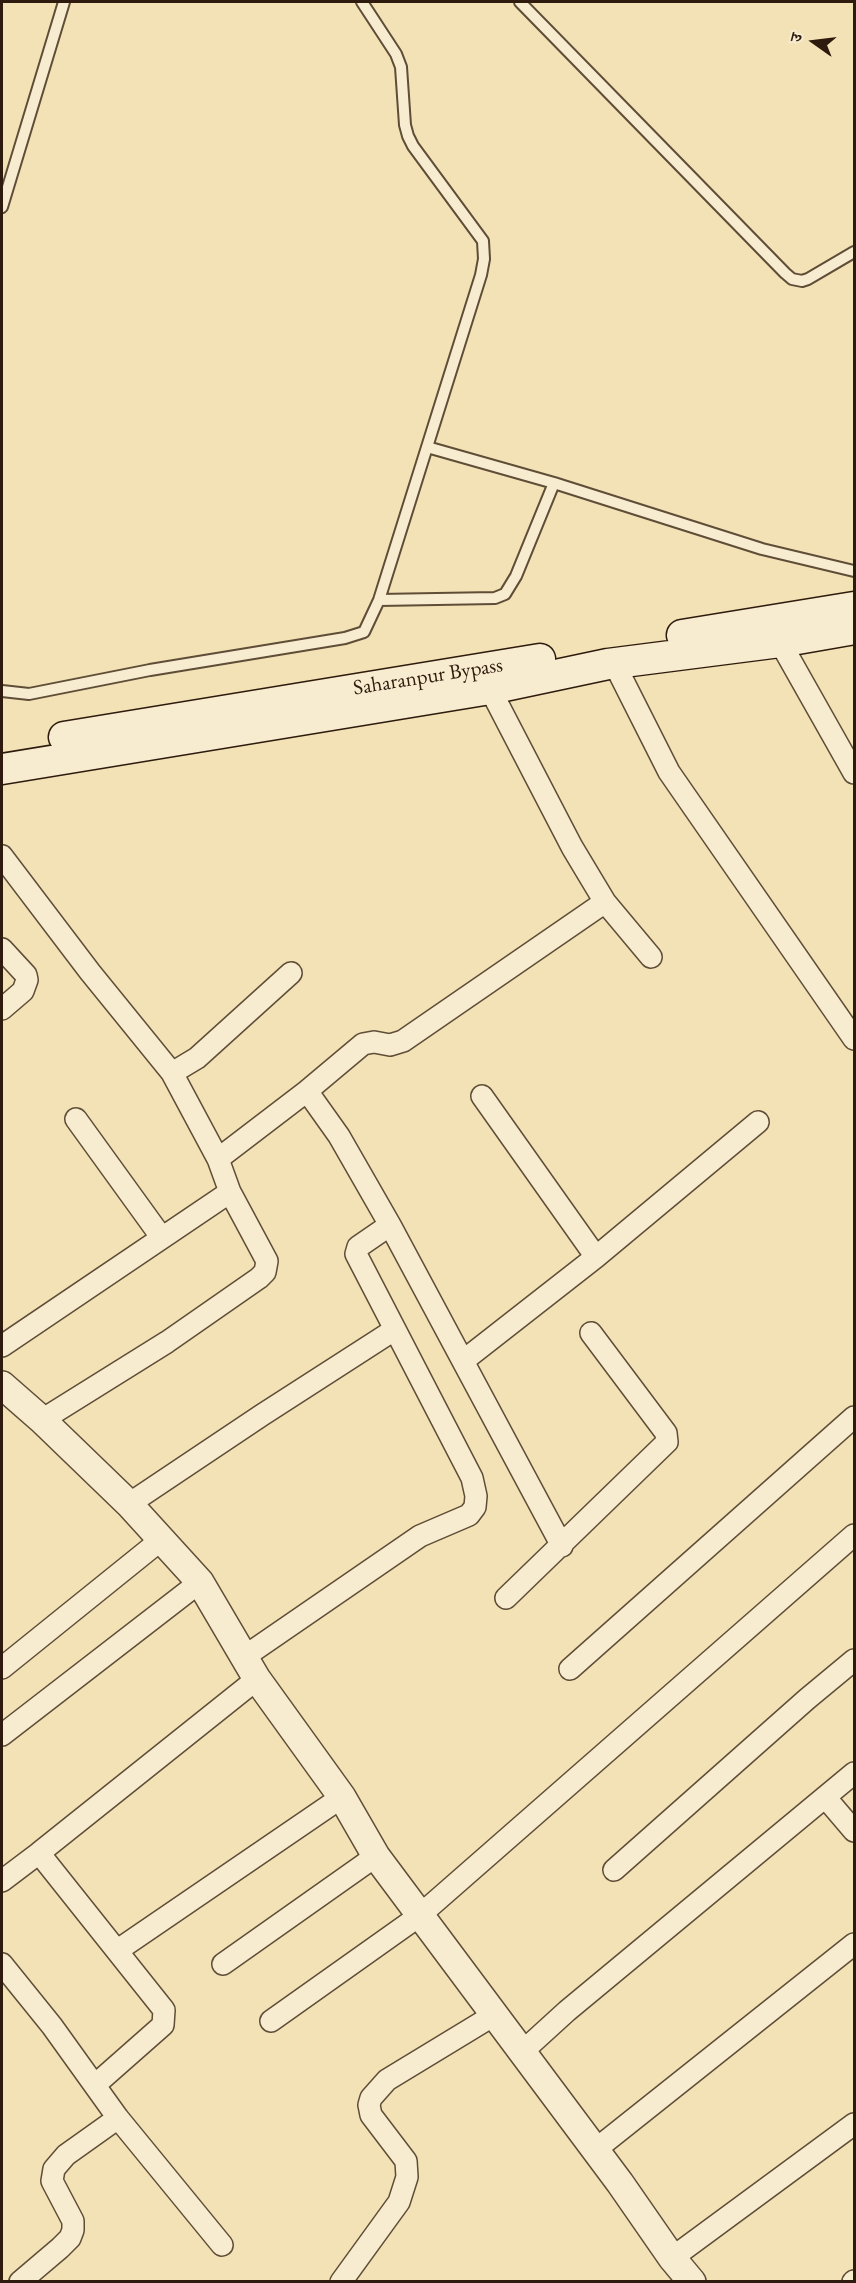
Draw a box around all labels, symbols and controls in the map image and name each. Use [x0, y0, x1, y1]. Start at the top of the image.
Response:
north arrow [784, 12, 844, 72]
text: उ [785, 31, 807, 44]
street label: Saharanpur Bypass [351, 653, 505, 701]

